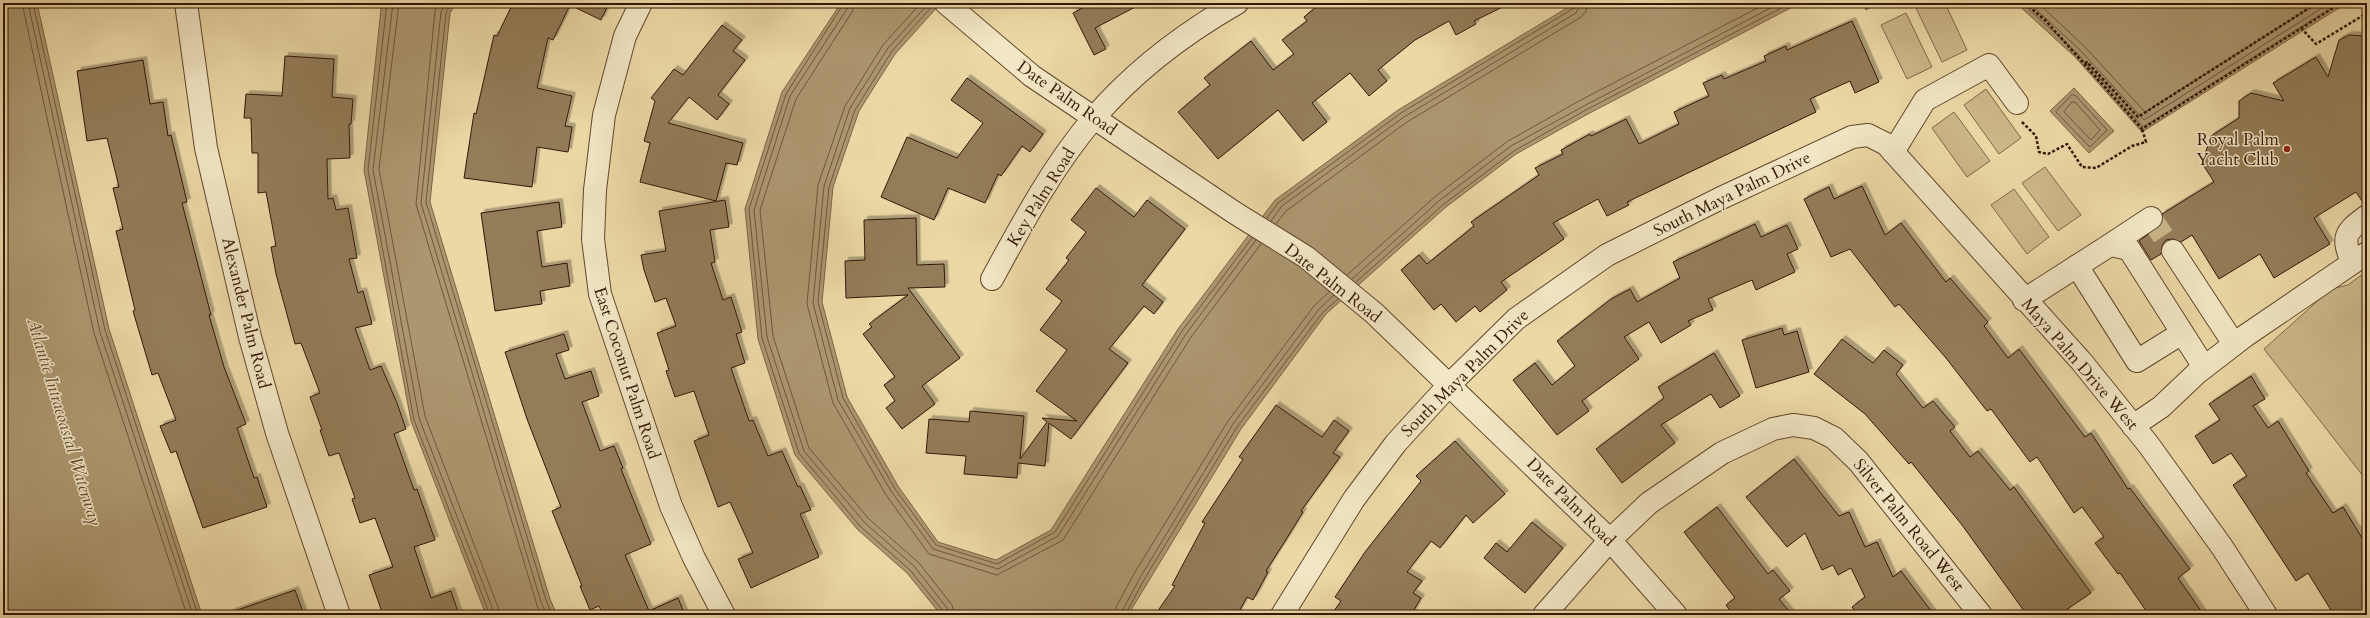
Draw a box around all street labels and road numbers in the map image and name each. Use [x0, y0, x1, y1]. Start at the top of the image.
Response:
street label: Date Palm Road [1013, 55, 1121, 141]
street label: Key Palm Road [1002, 143, 1080, 251]
street label: South Maya Palm Drive [1650, 146, 1814, 242]
street label: Alexander Palm Road [216, 235, 276, 391]
street label: Date Palm Road [1280, 238, 1386, 328]
street label: East Coconut Palm Road [588, 284, 666, 462]
street label: Maya Palm Drive West [2016, 293, 2144, 435]
street label: South Maya Palm Drive [1396, 304, 1534, 442]
street label: Date Palm Road [1522, 453, 1620, 551]
street label: Silver Palm Road West [1848, 454, 1970, 597]

